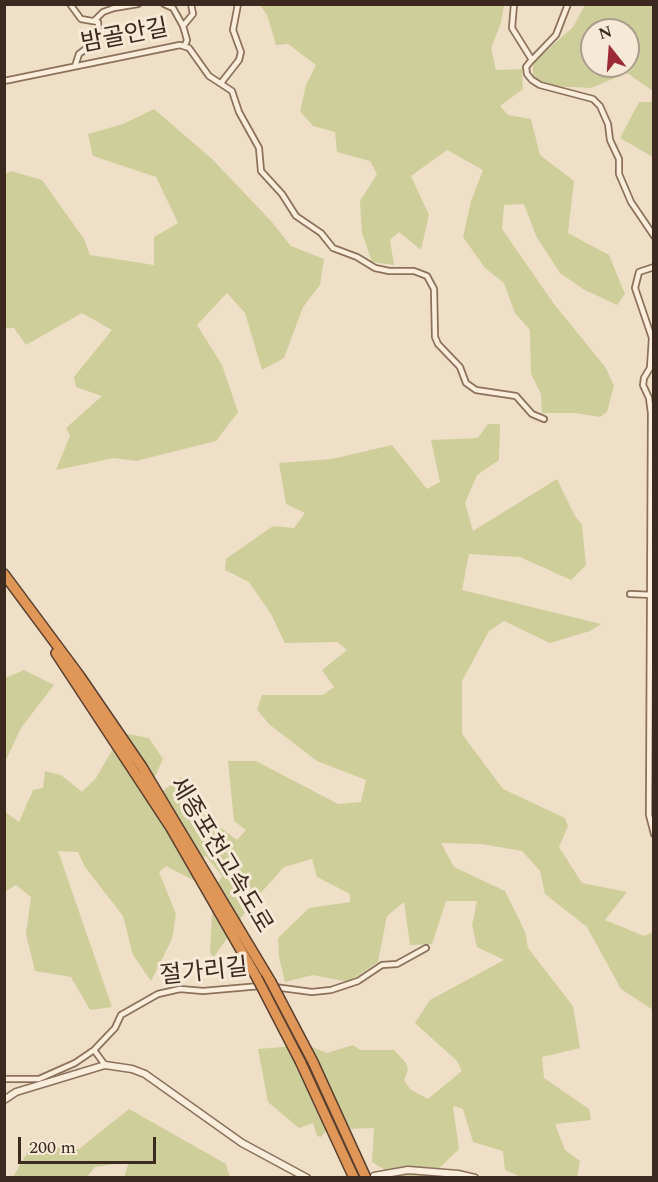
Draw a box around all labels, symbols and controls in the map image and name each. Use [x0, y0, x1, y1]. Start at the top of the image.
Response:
street label: 밤골안길 [79, 15, 171, 61]
north arrow [580, 18, 640, 78]
text: N [596, 19, 615, 46]
street label: 세종포천고속도로 [161, 773, 277, 939]
street label: 절가리길 [159, 955, 249, 993]
scale bar [21, 1125, 159, 1163]
text: 200 m [29, 1134, 76, 1161]

